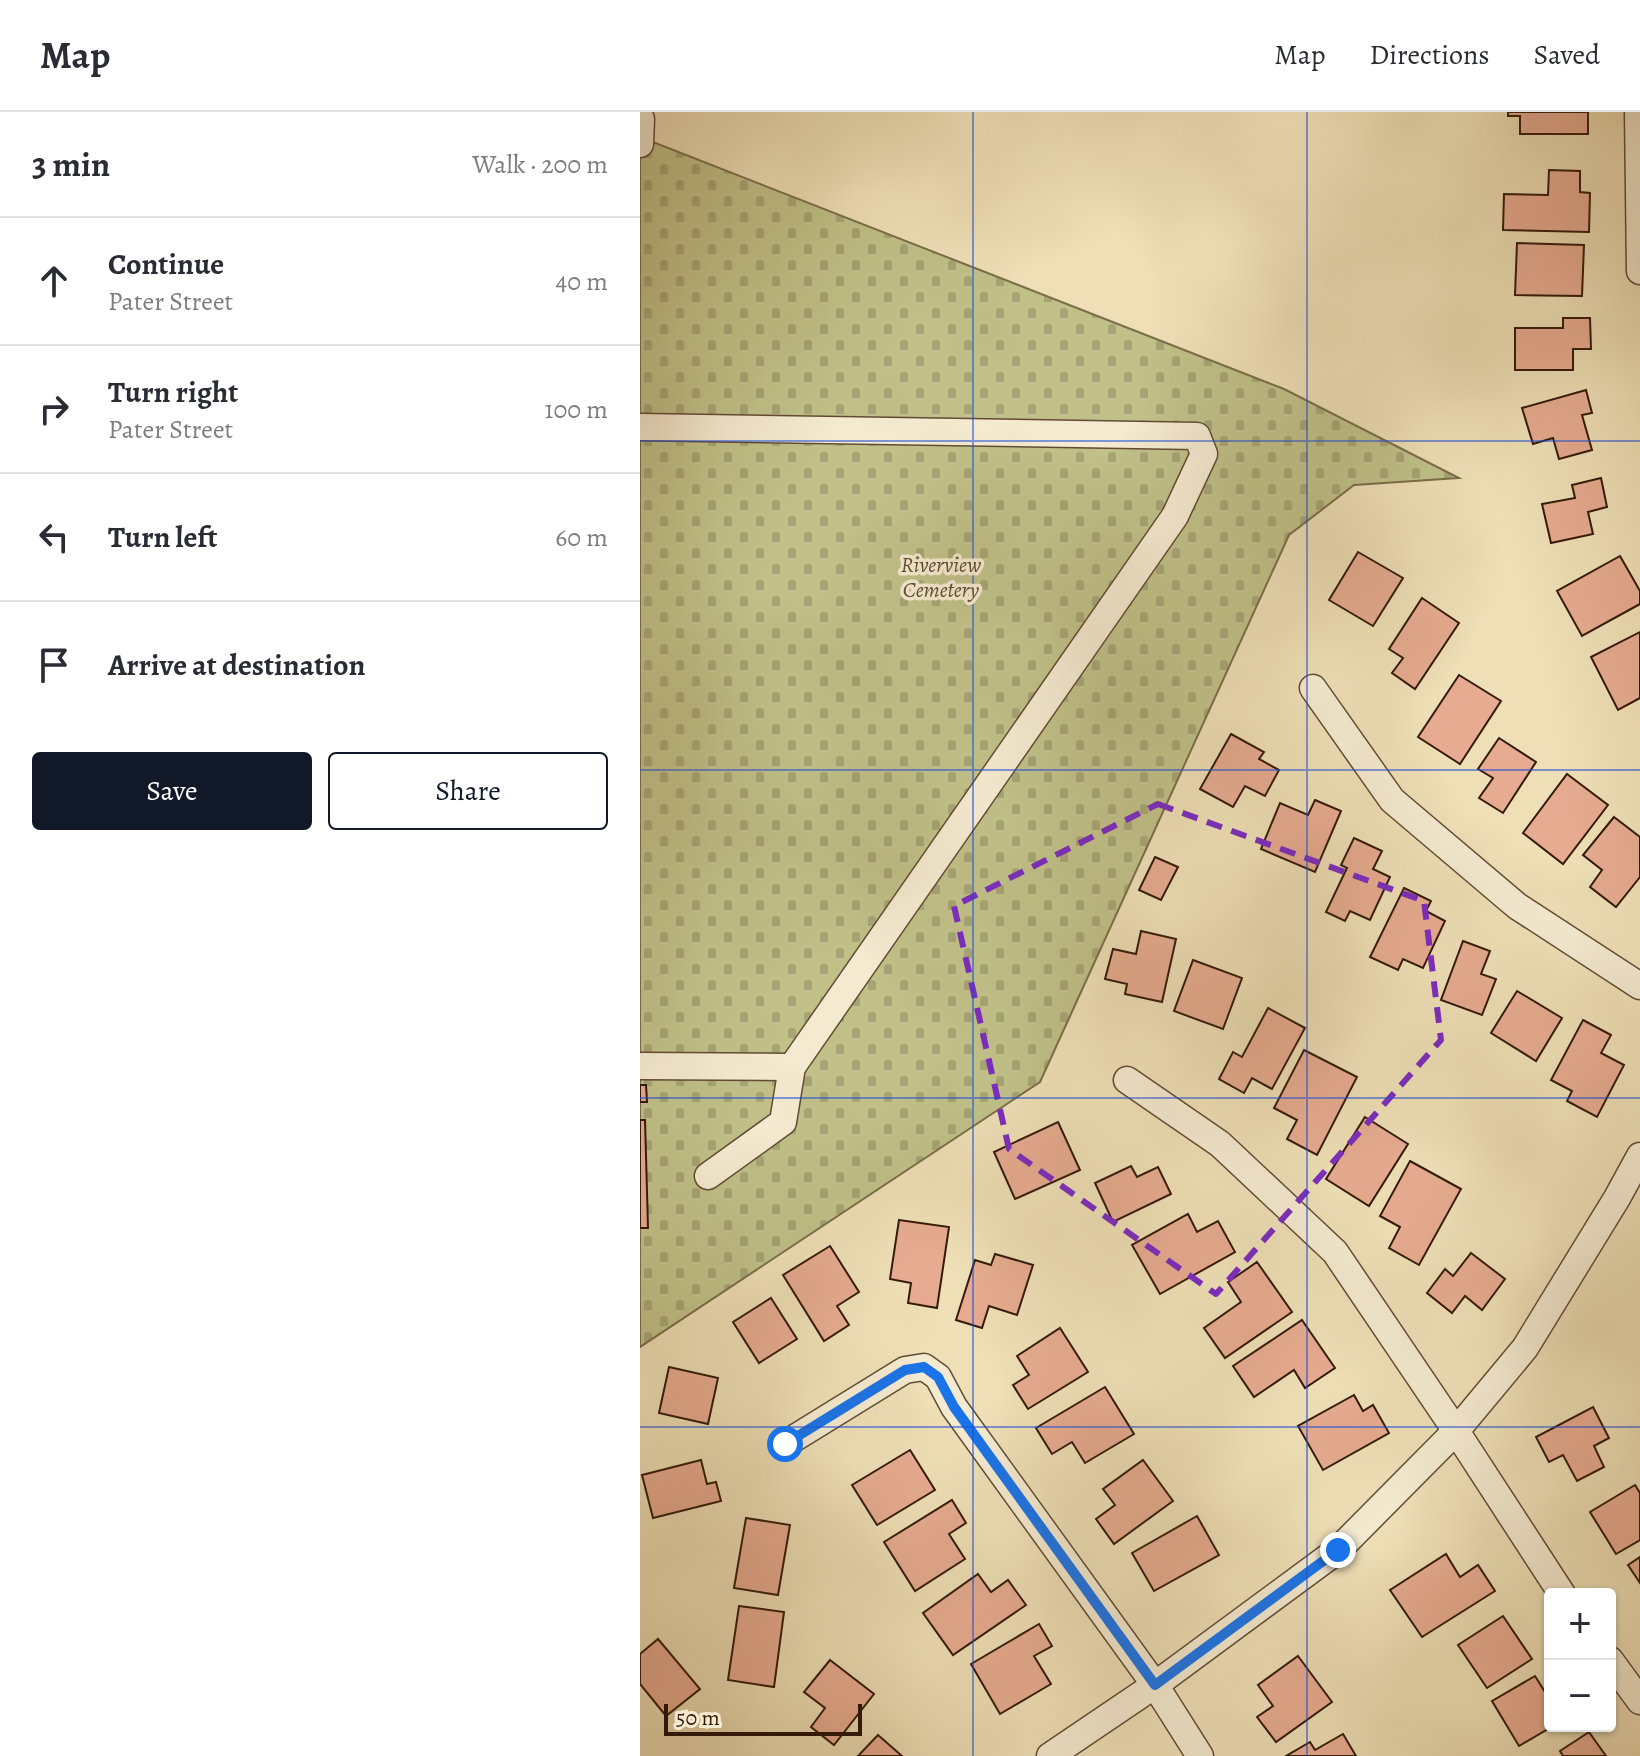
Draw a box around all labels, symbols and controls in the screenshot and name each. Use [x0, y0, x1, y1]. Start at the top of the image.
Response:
text: Map [40, 29, 110, 81]
text: Map [1274, 36, 1325, 74]
text: Directions [1369, 36, 1490, 74]
text: Saved [1534, 36, 1600, 74]
text: 3 min [32, 141, 110, 188]
text: Walk · 200 m [472, 147, 608, 182]
text: Continue [108, 244, 224, 284]
icon: ahead [32, 259, 76, 303]
text: 40 m [556, 264, 608, 299]
text: Pater Street [108, 284, 233, 319]
text: Turn right [108, 372, 238, 412]
icon: right [32, 387, 76, 431]
text: 100 m [545, 392, 608, 427]
text: Pater Street [108, 412, 233, 447]
icon: left [32, 515, 76, 559]
text: Turn left [108, 517, 217, 557]
text: 60 m [555, 520, 608, 555]
park label: Riverview Cemetery [901, 550, 981, 605]
icon: arrive [32, 643, 76, 687]
text: Arrive at destination [108, 645, 365, 685]
button: Save [32, 752, 312, 830]
button: Share [328, 752, 608, 830]
route start [767, 1426, 803, 1462]
route end [1320, 1532, 1356, 1568]
map controls [1544, 1588, 1616, 1732]
button: + [1544, 1588, 1616, 1660]
button: − [1544, 1660, 1616, 1732]
scale bar [664, 1700, 862, 1736]
text: 50 m [676, 1703, 720, 1733]

